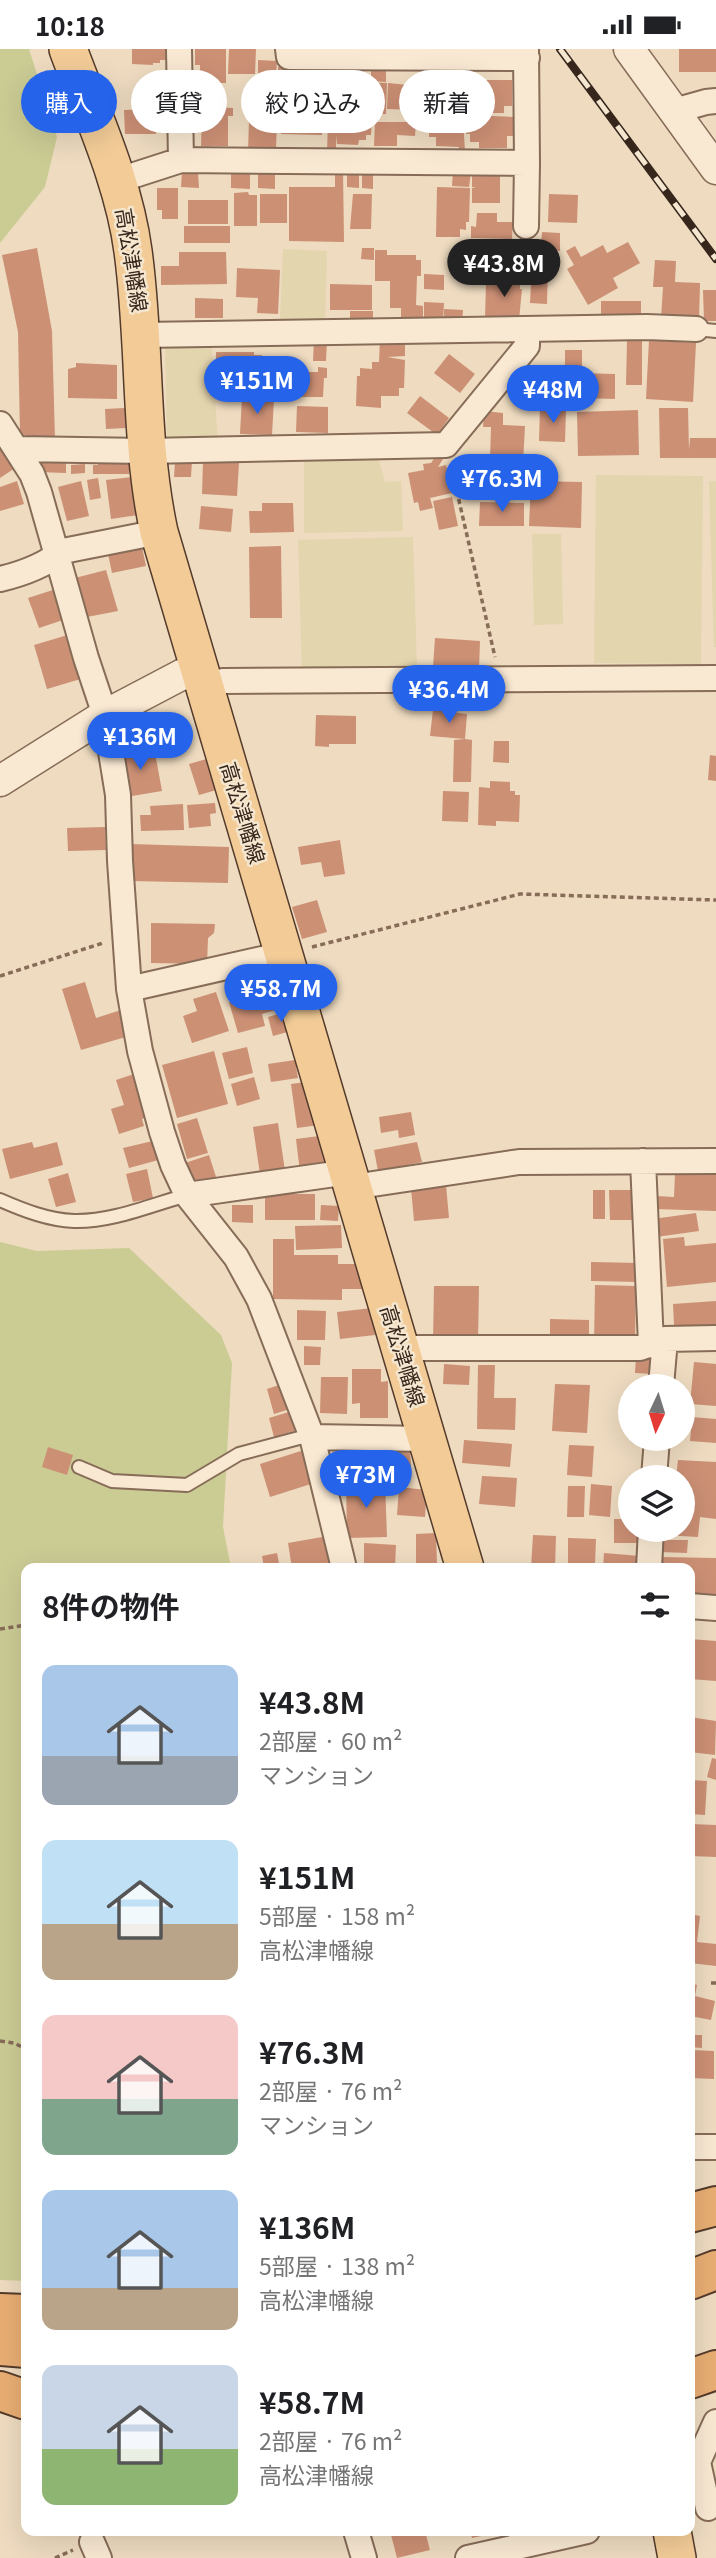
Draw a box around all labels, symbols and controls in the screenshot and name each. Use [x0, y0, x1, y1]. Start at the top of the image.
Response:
text: 10:18 [35, 6, 105, 43]
chip: 購入 [21, 70, 117, 133]
chip: 賃貸 [131, 70, 227, 133]
chip: 絞り込み [241, 70, 385, 133]
chip: 新着 [399, 70, 495, 133]
street label: 高松津幡線 [110, 205, 156, 314]
pin: ¥43.8M [447, 239, 561, 299]
text: ¥43.8M [463, 245, 545, 279]
pin: ¥151M [208, 357, 306, 416]
text: ¥151M [220, 362, 294, 396]
pin: ¥48M [512, 365, 594, 425]
text: ¥48M [523, 371, 583, 405]
pin: ¥76.3M [445, 455, 559, 514]
text: ¥76.3M [461, 460, 543, 494]
pin: ¥36.4M [392, 665, 506, 725]
text: ¥36.4M [408, 671, 490, 705]
pin: ¥136M [91, 713, 189, 772]
text: ¥136M [103, 718, 177, 752]
street label: 高松津幡線 [214, 758, 274, 867]
pin: ¥58.7M [224, 965, 338, 1024]
text: ¥58.7M [240, 970, 322, 1004]
street label: 高松津幡線 [374, 1301, 434, 1410]
north arrow [618, 1374, 695, 1451]
map controls [618, 1374, 695, 1542]
pin: ¥73M [325, 1451, 407, 1510]
text: ¥73M [336, 1456, 396, 1490]
button: layers [618, 1465, 695, 1542]
text: 8件の物件 [42, 1583, 180, 1627]
icon: filters [636, 1586, 674, 1624]
text: ¥43.8M [259, 1679, 365, 1723]
icon: home [98, 1693, 182, 1777]
text: 2部屋 · 60 m² [259, 1723, 402, 1757]
text: マンション [259, 1757, 374, 1791]
text: ¥151M [259, 1854, 355, 1898]
icon: home [98, 1868, 182, 1952]
text: 5部屋 · 158 m² [259, 1898, 415, 1932]
text: 高松津幡線 [259, 1932, 374, 1966]
text: ¥76.3M [259, 2029, 365, 2073]
icon: home [98, 2043, 182, 2127]
text: 2部屋 · 76 m² [259, 2073, 402, 2107]
text: マンション [259, 2107, 374, 2141]
text: ¥136M [259, 2204, 355, 2248]
icon: home [98, 2218, 182, 2302]
text: 5部屋 · 138 m² [259, 2248, 415, 2282]
text: 高松津幡線 [259, 2282, 374, 2316]
text: ¥58.7M [259, 2379, 365, 2423]
icon: home [98, 2393, 182, 2477]
text: 2部屋 · 76 m² [259, 2423, 402, 2457]
text: 高松津幡線 [259, 2457, 374, 2491]

